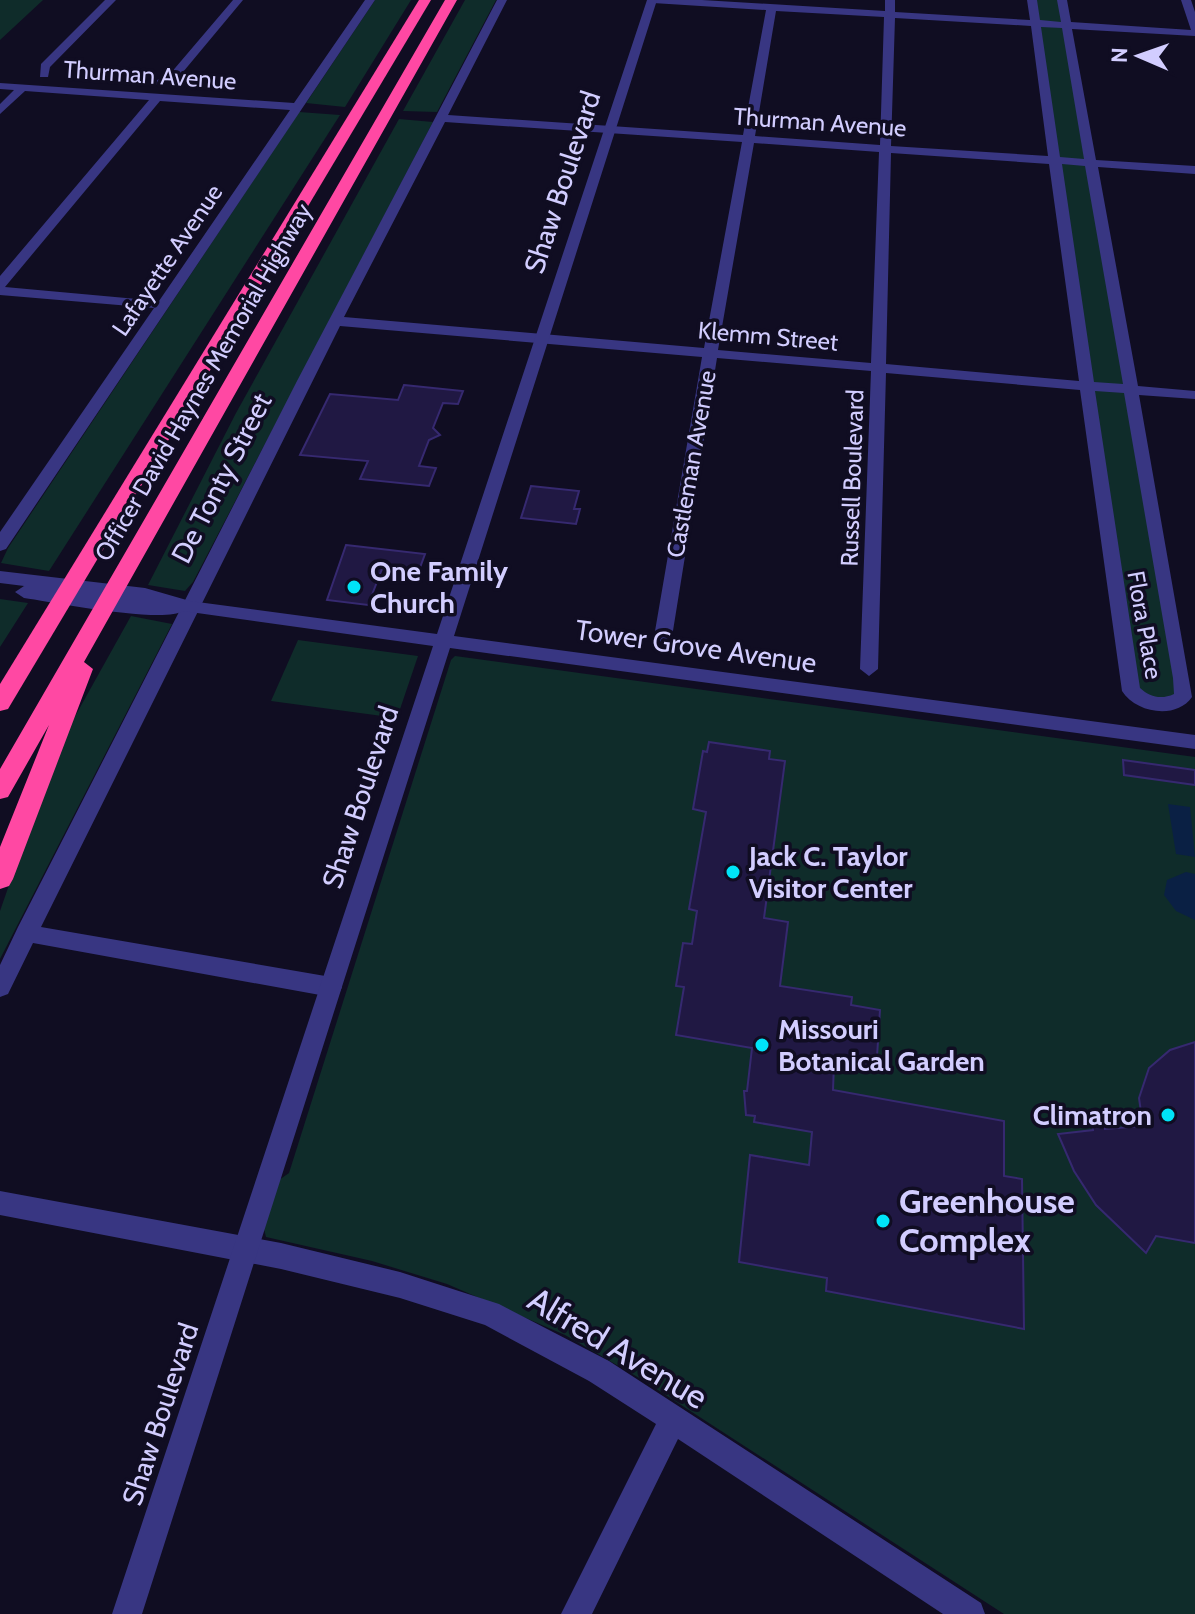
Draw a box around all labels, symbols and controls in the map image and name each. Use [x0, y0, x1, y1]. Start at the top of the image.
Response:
north arrow [1099, 16, 1179, 96]
text: N [1106, 47, 1133, 64]
street label: Thurman Avenue [63, 54, 237, 96]
street label: Shaw Boulevard [517, 87, 607, 277]
street label: Thurman Avenue [733, 101, 907, 143]
street label: Lafayette Avenue [106, 179, 228, 341]
street label: Officer David Haynes Memorial Highway [88, 198, 318, 566]
street label: Klemm Street [697, 315, 839, 357]
street label: Castleman Avenue [660, 368, 722, 560]
street label: De Tonty Street [164, 387, 278, 569]
street label: Russell Boulevard [834, 389, 870, 567]
place label: One Family Church [370, 554, 508, 620]
street label: Flora Place [1121, 569, 1169, 681]
marker: One Family Church [345, 578, 363, 596]
street label: Tower Grove Avenue [573, 612, 819, 680]
street label: Shaw Boulevard [315, 702, 405, 892]
place label: Jack C. Taylor Visitor Center [748, 839, 913, 905]
marker: Jack C. Taylor Visitor Center [724, 863, 742, 881]
place label: Missouri Botanical Garden [778, 1012, 985, 1078]
marker: Missouri Botanical Garden [753, 1036, 771, 1054]
place label: Climatron [1033, 1098, 1152, 1132]
marker: Climatron [1159, 1106, 1177, 1124]
place label: Greenhouse Complex [899, 1180, 1075, 1261]
marker: Greenhouse Complex [874, 1212, 892, 1230]
street label: Alfred Avenue [521, 1278, 715, 1418]
street label: Shaw Boulevard [115, 1319, 205, 1509]

